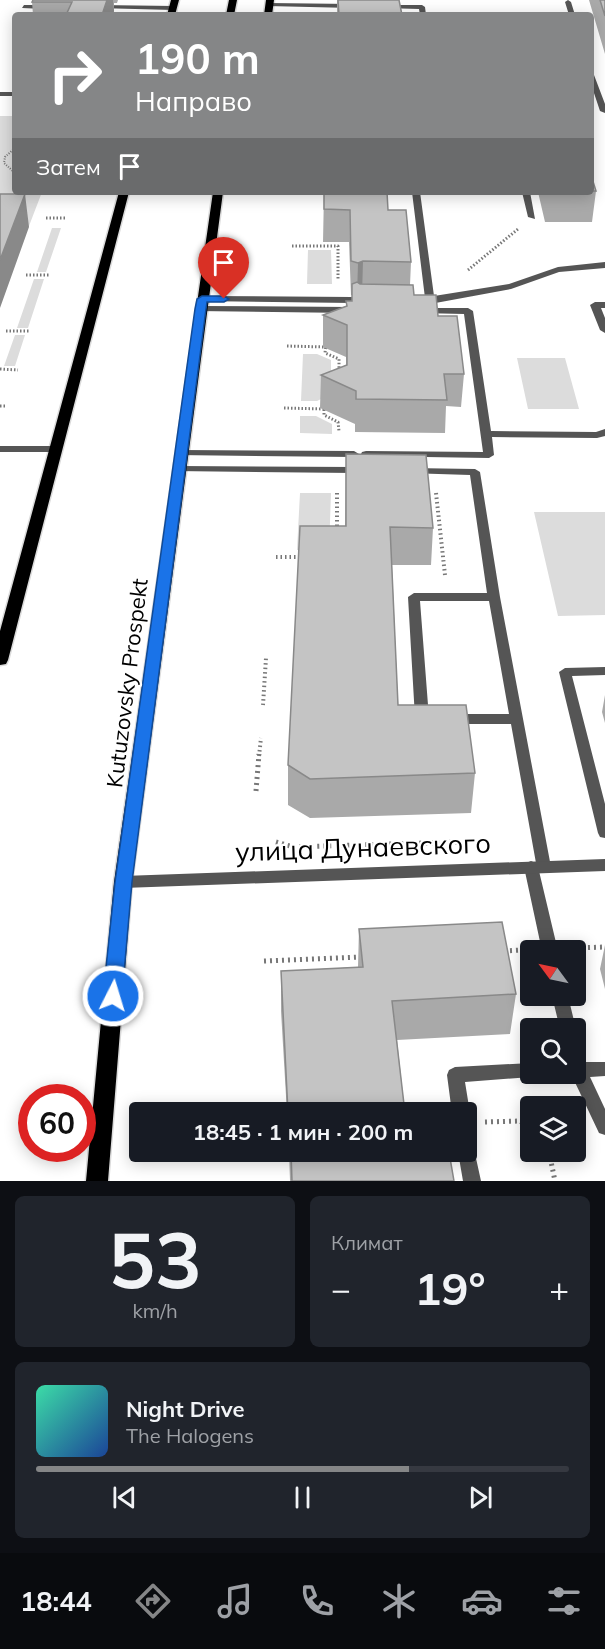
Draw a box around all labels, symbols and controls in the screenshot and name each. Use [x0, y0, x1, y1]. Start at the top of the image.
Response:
text: 190 m [135, 32, 260, 85]
icon: right [36, 36, 114, 114]
text: Направо [135, 84, 252, 118]
icon: arrive [113, 150, 146, 183]
text: Затем [36, 153, 101, 181]
pin [198, 237, 249, 299]
icon: arrive [207, 246, 240, 279]
street label: Kutuzovsky Prospekt [100, 577, 154, 789]
street label: улица Дунаевского [235, 826, 491, 868]
north arrow [520, 940, 586, 1006]
map controls [520, 940, 586, 1162]
position arrow [81, 964, 145, 1028]
button: search [520, 1018, 586, 1084]
speed limit sign: 60 [18, 1084, 96, 1162]
button: layers [520, 1096, 586, 1162]
text: 18:45 · 1 мин · 200 m [193, 1118, 413, 1146]
text: 53 [108, 1210, 202, 1308]
text: Климат [331, 1230, 403, 1255]
text: 19° [414, 1260, 486, 1316]
text: − [331, 1268, 351, 1309]
text: + [549, 1268, 569, 1309]
text: km/h [132, 1298, 178, 1323]
text: Night Drive [126, 1395, 245, 1423]
text: The Halogens [126, 1423, 254, 1448]
icon: previous [108, 1481, 141, 1514]
icon: pause [286, 1481, 319, 1514]
icon: next [464, 1481, 497, 1514]
icon: directions [132, 1580, 174, 1622]
icon: music [214, 1580, 256, 1622]
icon: phone [296, 1580, 338, 1622]
icon: climate [378, 1580, 420, 1622]
icon: car [461, 1580, 503, 1622]
icon: filters [543, 1580, 585, 1622]
text: 18:44 [20, 1584, 92, 1618]

